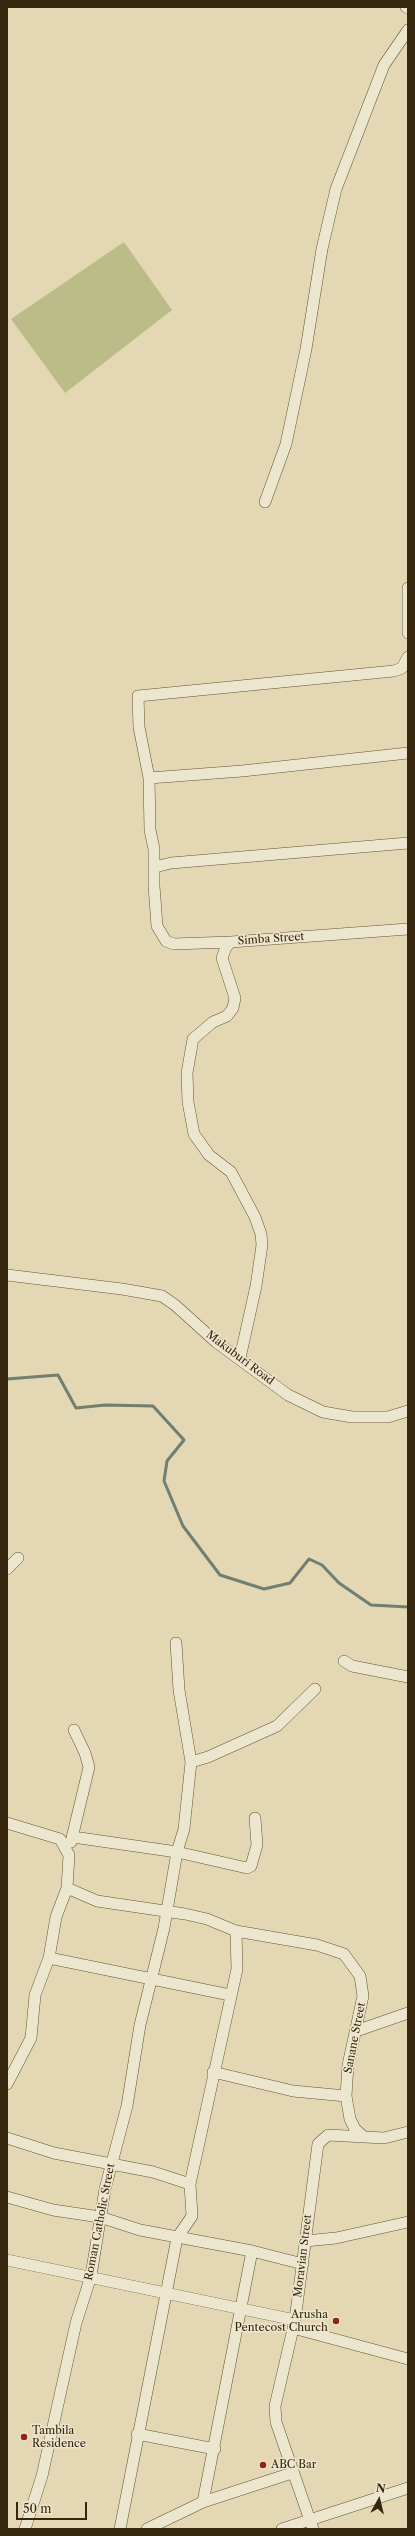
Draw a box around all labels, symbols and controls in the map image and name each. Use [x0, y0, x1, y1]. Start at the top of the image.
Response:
street label: Simba Street [237, 930, 305, 948]
street label: Makuburi Road [203, 1328, 277, 1388]
street label: Sanane Street [342, 2001, 368, 2075]
street label: Roman Catholic Street [82, 2162, 118, 2282]
street label: Moravian Street [291, 2214, 315, 2298]
place label: Arusha Pentecost Church [235, 2308, 328, 2334]
marker: Arusha Pentecost Church [331, 2316, 341, 2326]
place label: Tambila Residence [32, 2424, 86, 2450]
marker: Tambila Residence [19, 2432, 29, 2442]
place label: ABC Bar [271, 2458, 316, 2472]
marker: ABC Bar [258, 2460, 268, 2470]
north arrow [359, 2480, 399, 2520]
text: N [375, 2481, 386, 2496]
scale bar [18, 2494, 89, 2520]
text: 50 m [23, 2501, 52, 2516]

